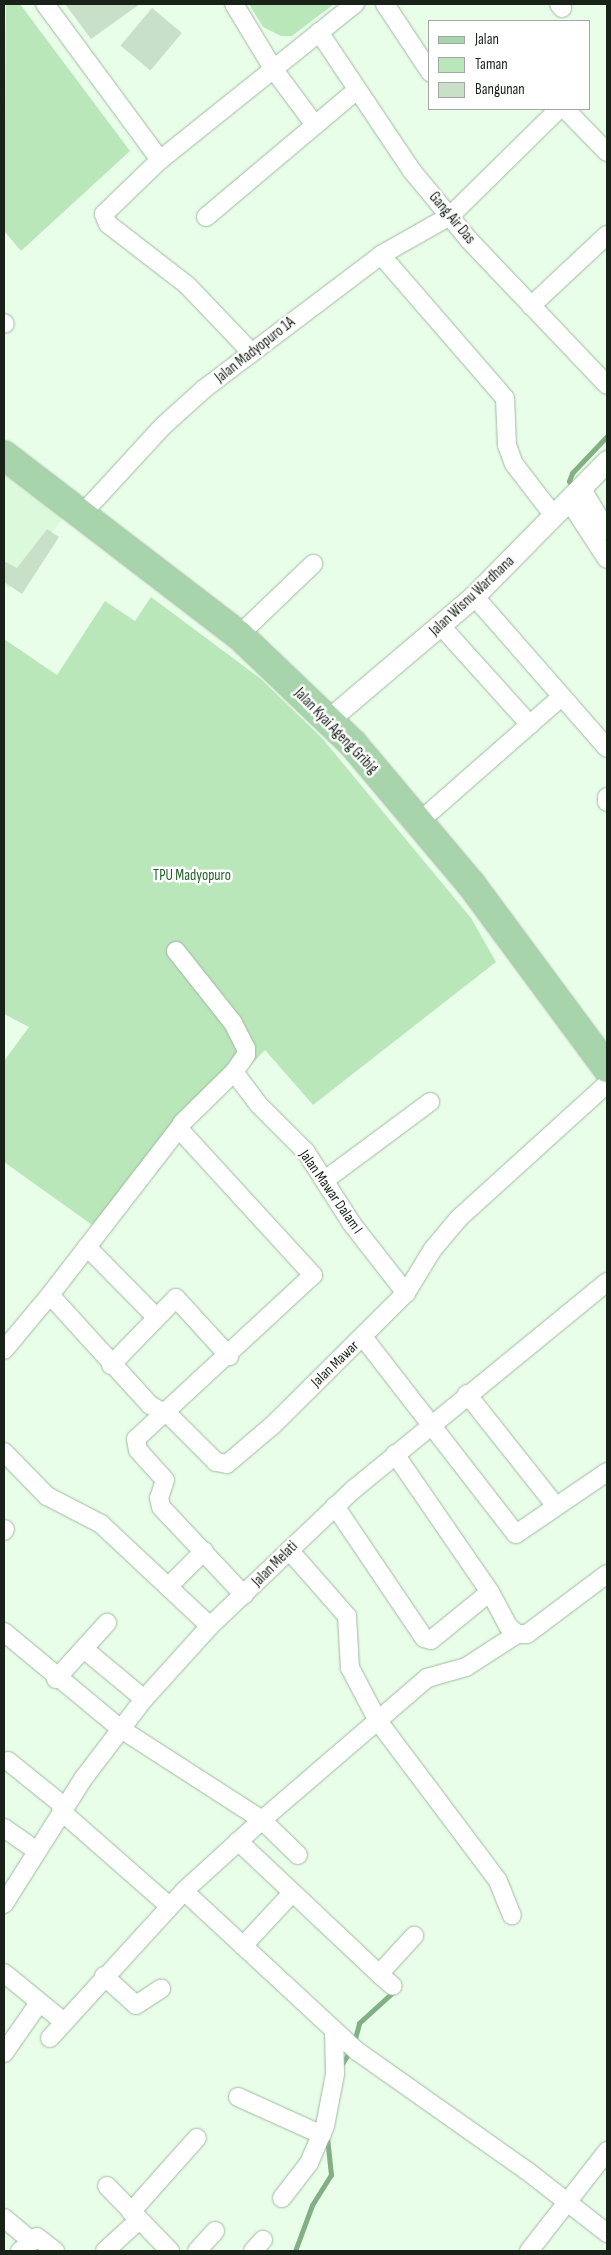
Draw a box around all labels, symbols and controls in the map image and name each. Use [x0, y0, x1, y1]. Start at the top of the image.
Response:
legend [428, 20, 591, 110]
text: Jalan [475, 30, 499, 49]
text: Taman [475, 55, 508, 74]
text: Bangunan [475, 80, 525, 99]
street label: Gang Air Das [425, 188, 479, 248]
street label: Jalan Madyopuro 1A [212, 313, 298, 387]
street label: Jalan Wisnu Wardhana [426, 552, 518, 640]
street label: Jalan Kyai Ageng Gribig [291, 684, 381, 778]
park label: TPU Madyopuro [153, 867, 231, 885]
street label: Jalan Mawar Dalam I [295, 1147, 367, 1237]
street label: Jalan Mawar [307, 1337, 363, 1391]
street label: Jalan Melati [248, 1537, 302, 1591]

